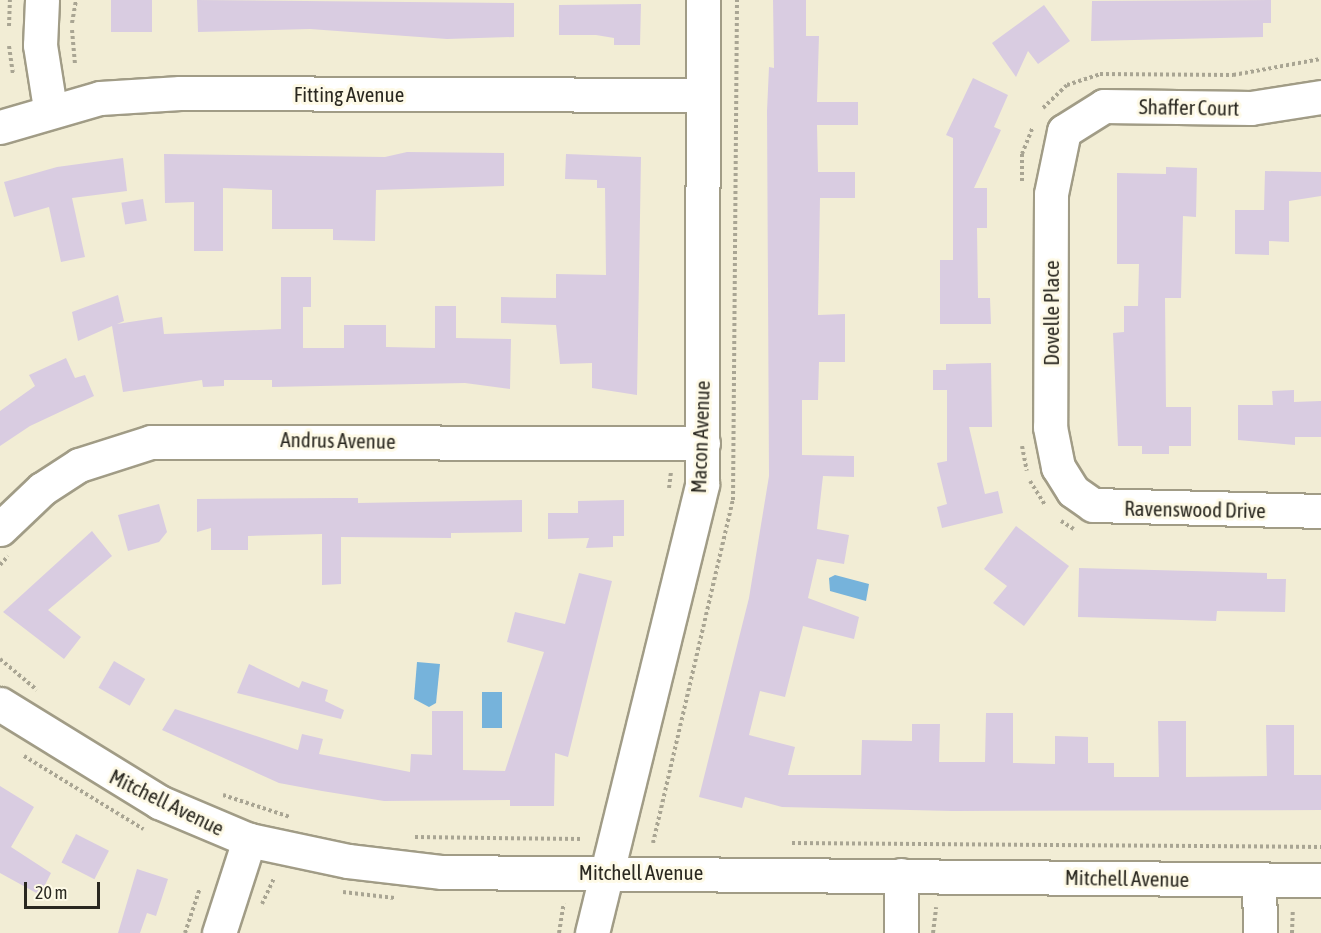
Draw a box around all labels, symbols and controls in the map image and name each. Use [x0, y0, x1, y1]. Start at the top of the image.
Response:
street label: Fitting Avenue [294, 81, 404, 107]
street label: Shaffer Court [1139, 94, 1239, 120]
street label: Dovelle Place [1038, 260, 1064, 366]
street label: Macon Avenue [685, 380, 715, 494]
street label: Andrus Avenue [280, 426, 396, 454]
street label: Ravenswood Drive [1124, 495, 1266, 523]
street label: Mitchell Avenue [106, 763, 228, 841]
street label: Mitchell Avenue [579, 859, 703, 885]
street label: Mitchell Avenue [1065, 864, 1189, 892]
scale bar [27, 870, 104, 908]
text: 20 m [35, 882, 67, 903]

